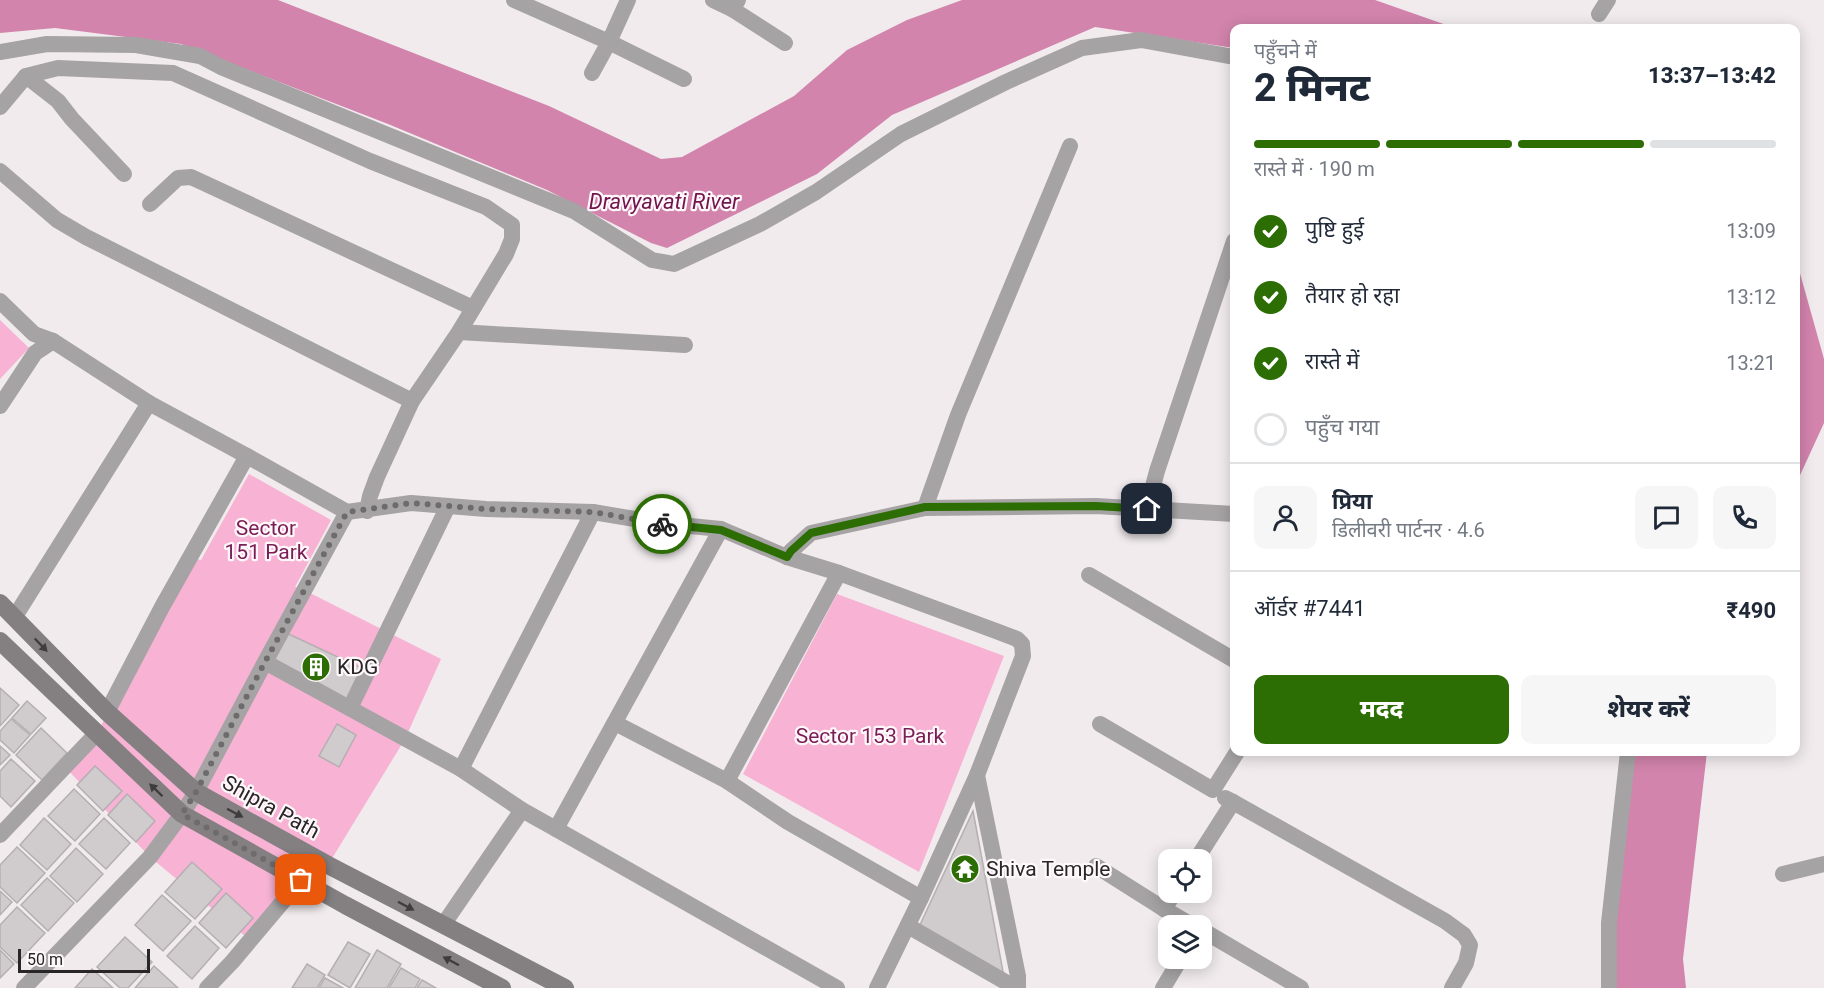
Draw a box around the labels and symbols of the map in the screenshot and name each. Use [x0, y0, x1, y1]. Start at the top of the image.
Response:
water label: Dravyavati River [589, 189, 740, 214]
pin [1121, 483, 1172, 534]
courier [632, 494, 692, 554]
park label: Sector 151 Park [225, 516, 308, 564]
one-way arrow [33, 637, 47, 651]
building icon: KDG [300, 651, 332, 683]
place label: KDG [337, 655, 378, 679]
park label: Sector 153 Park [796, 724, 945, 748]
street label: Shipra Path [218, 770, 324, 844]
one-way arrow [149, 783, 163, 797]
one-way arrow [226, 808, 243, 818]
temple icon: Shiva Temple [949, 853, 981, 885]
pin [275, 854, 326, 905]
place label: Shiva Temple [986, 857, 1110, 881]
one-way arrow [398, 901, 415, 910]
scale bar [18, 946, 150, 974]
one-way arrow [442, 956, 459, 966]

